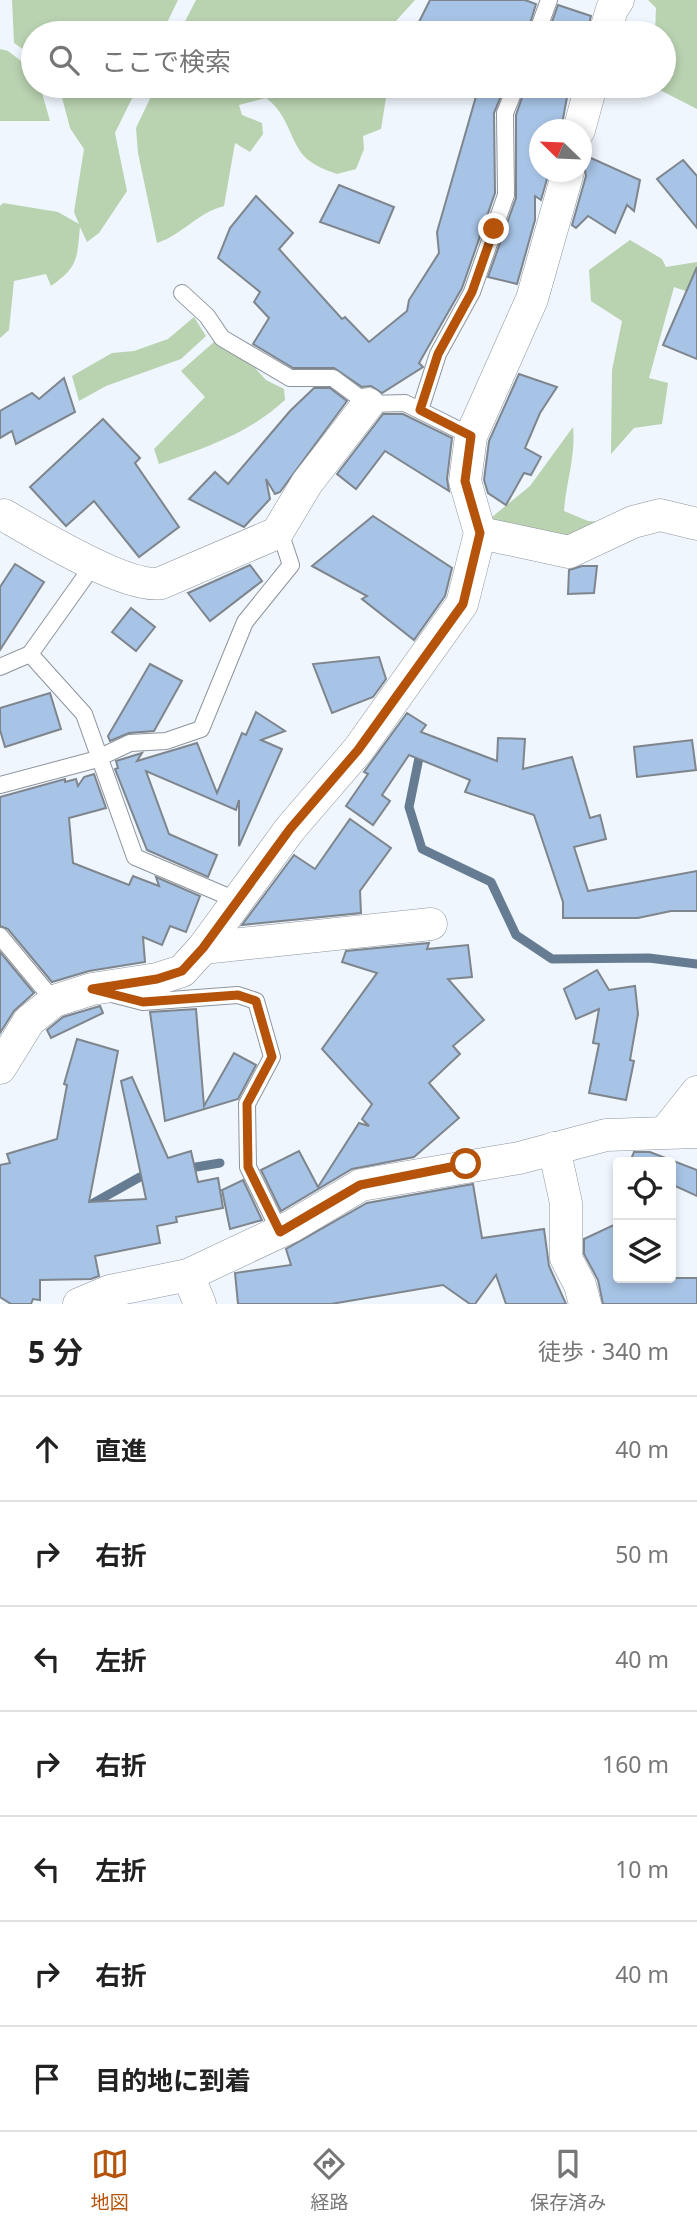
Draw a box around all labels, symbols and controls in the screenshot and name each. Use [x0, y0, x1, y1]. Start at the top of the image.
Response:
search box [21, 21, 676, 98]
icon: search [45, 41, 83, 79]
text: ここで検索 [101, 43, 231, 79]
north arrow [529, 119, 592, 182]
route end [478, 213, 509, 244]
route start [450, 1148, 481, 1179]
map controls [613, 1157, 676, 1283]
button: locate [613, 1157, 676, 1220]
button: layers [613, 1220, 676, 1283]
text: 5 分 [28, 1331, 83, 1372]
text: 徒歩 · 340 m [538, 1335, 669, 1367]
icon: ahead [28, 1430, 66, 1468]
text: 直進 [95, 1432, 147, 1468]
text: 40 m [615, 1433, 669, 1465]
icon: right [28, 1535, 66, 1573]
text: 右折 [95, 1537, 147, 1573]
text: 50 m [615, 1538, 669, 1570]
icon: left [28, 1640, 66, 1678]
text: 左折 [95, 1642, 147, 1678]
text: 40 m [615, 1643, 669, 1675]
icon: right [28, 1745, 66, 1783]
text: 右折 [95, 1747, 147, 1783]
text: 160 m [602, 1748, 669, 1780]
icon: left [28, 1850, 66, 1888]
text: 左折 [95, 1852, 147, 1888]
text: 10 m [615, 1853, 669, 1885]
icon: right [28, 1955, 66, 1993]
text: 右折 [95, 1957, 147, 1993]
text: 40 m [615, 1958, 669, 1990]
icon: arrive [28, 2060, 66, 2098]
text: 目的地に到着 [95, 2062, 251, 2098]
tab: 地図 [91, 2145, 129, 2215]
tab: 経路 [310, 2145, 348, 2215]
tab: 保存済み [530, 2145, 606, 2215]

